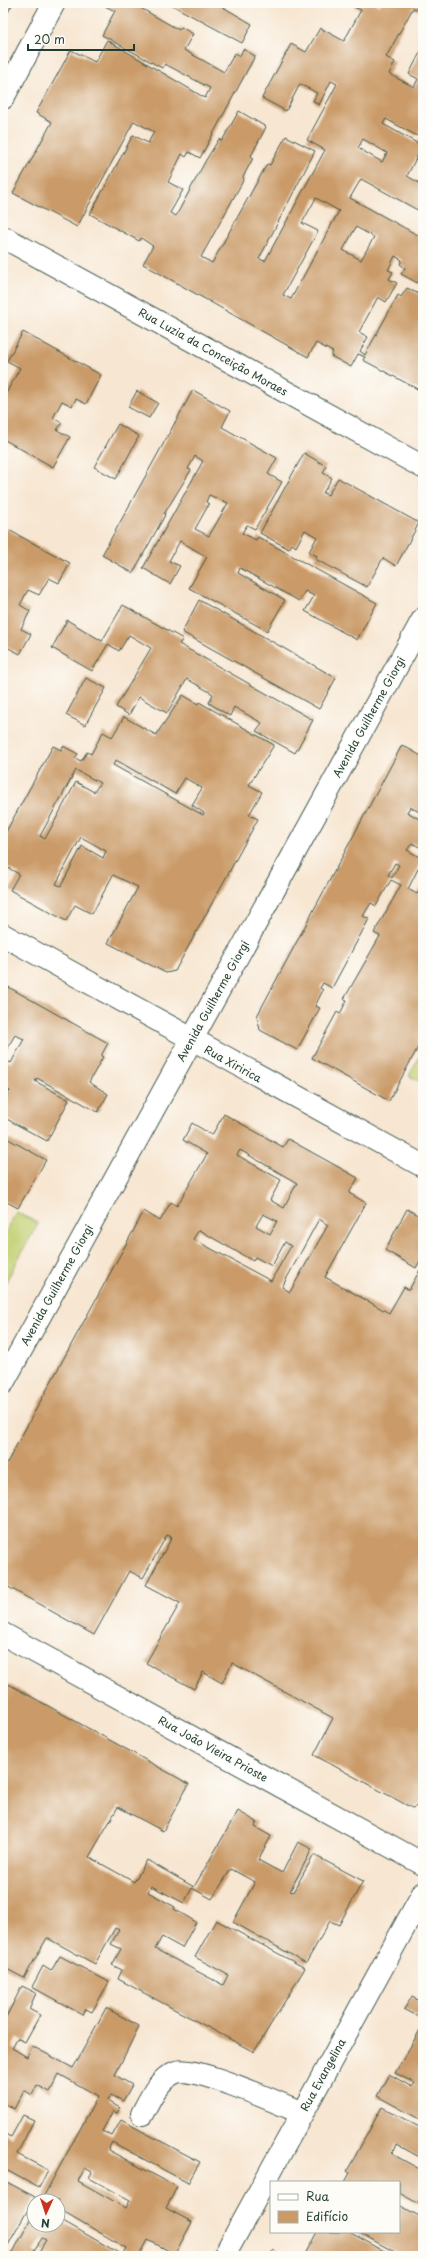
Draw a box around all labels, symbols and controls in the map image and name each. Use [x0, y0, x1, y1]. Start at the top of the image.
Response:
scale bar [28, 26, 134, 52]
text: 20 m [34, 30, 65, 48]
street label: Rua Luzia da Conceição Moraes [136, 303, 291, 400]
street label: Avenida Guilherme Giorgi [328, 653, 409, 780]
street label: Avenida Guilherme Giorgi [172, 937, 253, 1064]
street label: Rua Xiririca [201, 1041, 265, 1086]
street label: Avenida Guilherme Giorgi [16, 1221, 97, 1348]
street label: Rua João Vieira Prioste [155, 1711, 271, 1786]
street label: Rua Evangelina [296, 2035, 350, 2114]
legend [270, 2181, 400, 2233]
text: Rua [306, 2187, 330, 2205]
north arrow [26, 2193, 66, 2233]
text: Edifício [306, 2207, 348, 2225]
text: N [40, 2215, 50, 2232]

